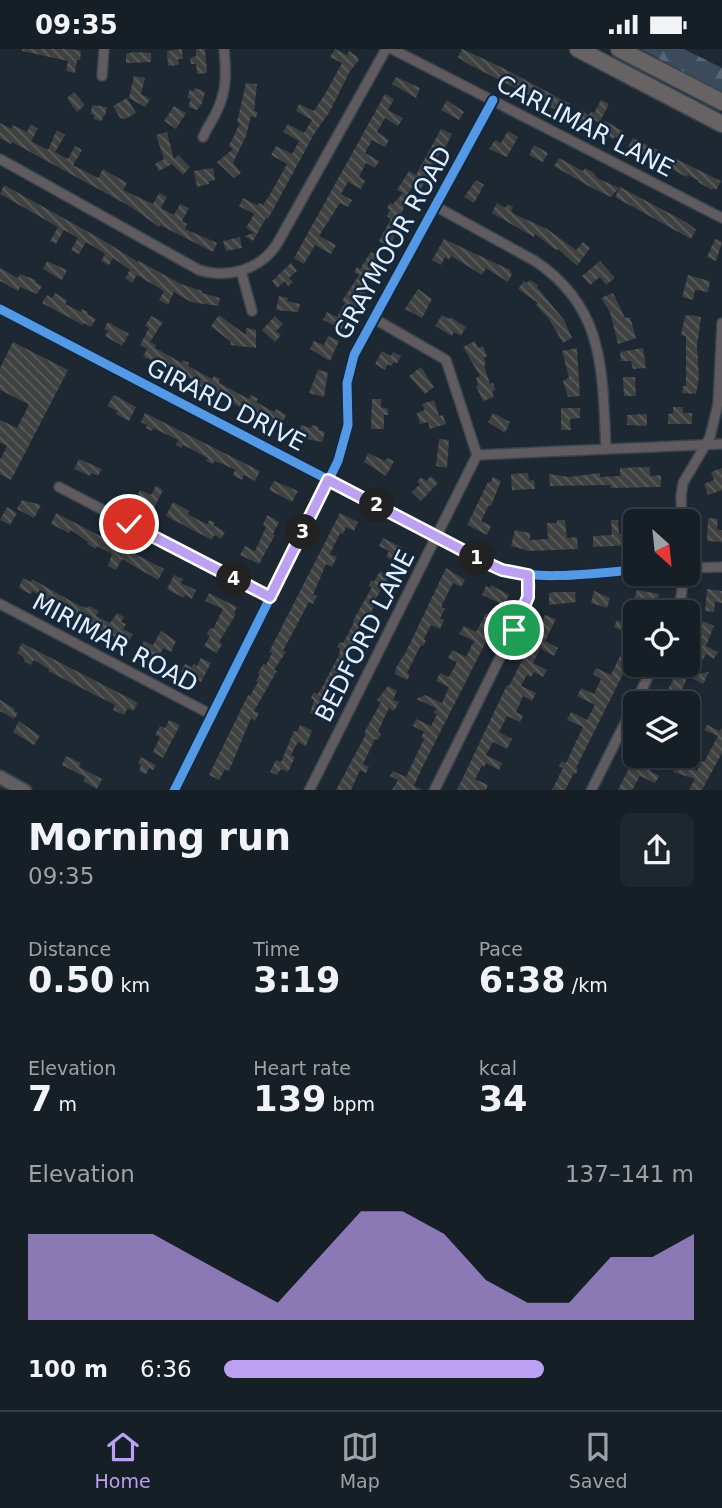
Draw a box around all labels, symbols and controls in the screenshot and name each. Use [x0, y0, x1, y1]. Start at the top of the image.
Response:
text: 09:35 [35, 10, 118, 40]
street label: CARLIMAR LANE [492, 69, 678, 183]
street label: GRAYMOOR ROAD [328, 142, 458, 344]
street label: GIRARD DRIVE [142, 353, 310, 457]
pin: 2 [360, 487, 394, 523]
text: 2 [370, 493, 383, 515]
pin [99, 494, 159, 554]
icon: check [110, 505, 148, 543]
north arrow [623, 509, 700, 586]
map controls [623, 509, 700, 768]
pin: 3 [286, 515, 320, 549]
text: 3 [296, 520, 309, 542]
pin: 1 [460, 540, 494, 575]
street label: BEDFORD LANE [310, 545, 420, 727]
text: 1 [470, 546, 483, 568]
pin: 4 [216, 561, 252, 597]
text: 4 [227, 567, 240, 589]
street label: MIRIMAR ROAD [28, 588, 202, 698]
pin [484, 600, 544, 660]
button: locate [623, 600, 700, 677]
icon: arrive [495, 611, 533, 649]
button: layers [623, 691, 700, 768]
button: share [620, 813, 694, 887]
text: Morning run [28, 815, 291, 859]
text: 09:35 [28, 863, 94, 889]
text: Distance [28, 938, 111, 960]
text: Time [253, 938, 300, 960]
text: Pace [479, 938, 523, 960]
text: 0.50 [28, 960, 114, 1000]
text: 3:19 [253, 960, 340, 1000]
text: 6:38 [479, 960, 566, 1000]
text: km [114, 974, 150, 996]
text: /km [566, 974, 608, 996]
text: Elevation [28, 1057, 116, 1079]
text: Heart rate [253, 1057, 351, 1079]
text: kcal [479, 1057, 517, 1079]
text: 7 [28, 1079, 52, 1119]
text: 139 [253, 1079, 326, 1119]
text: 34 [479, 1079, 527, 1119]
text: m [52, 1093, 77, 1115]
text: bpm [326, 1093, 375, 1115]
text: Elevation [28, 1161, 135, 1187]
text: 137–141 m [565, 1161, 694, 1187]
text: 100 m [28, 1356, 108, 1382]
text: 6:36 [140, 1356, 192, 1382]
tab: Home [95, 1428, 151, 1492]
tab: Map [340, 1428, 380, 1492]
tab: Saved [569, 1428, 627, 1492]

